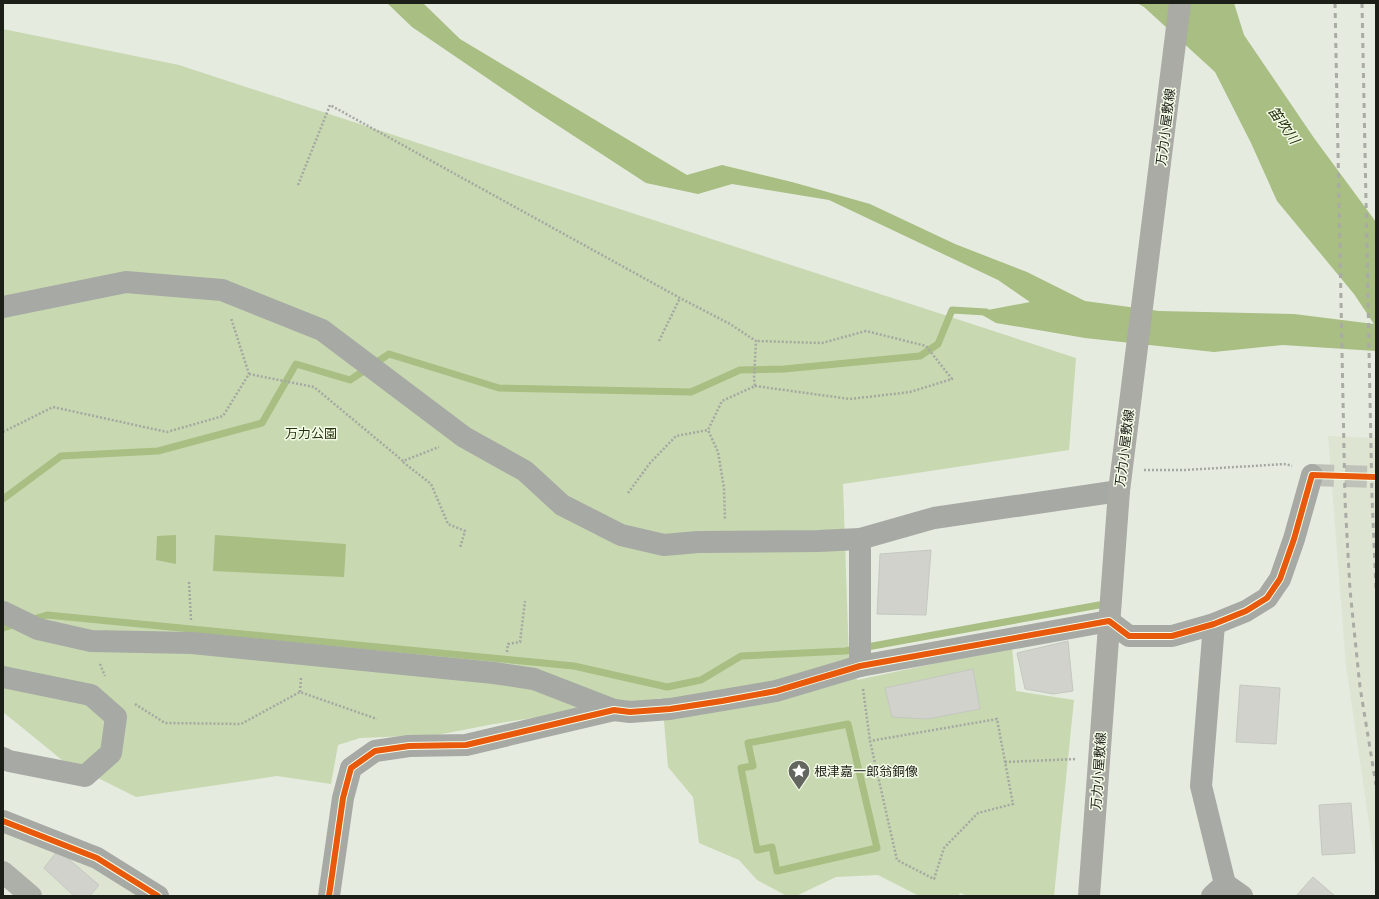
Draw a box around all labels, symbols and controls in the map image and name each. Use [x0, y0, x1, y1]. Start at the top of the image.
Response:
street label: 万力小屋敷線 [1151, 87, 1180, 167]
water label: 笛吹川 [1264, 102, 1305, 150]
street label: 万力小屋敷線 [1110, 408, 1139, 488]
park label: 万力公園 [285, 424, 337, 443]
street label: 万力小屋敷線 [1086, 731, 1111, 811]
place icon: 根津嘉一郎翁銅像 [786, 758, 812, 791]
place label: 根津嘉一郎翁銅像 [814, 762, 918, 781]

